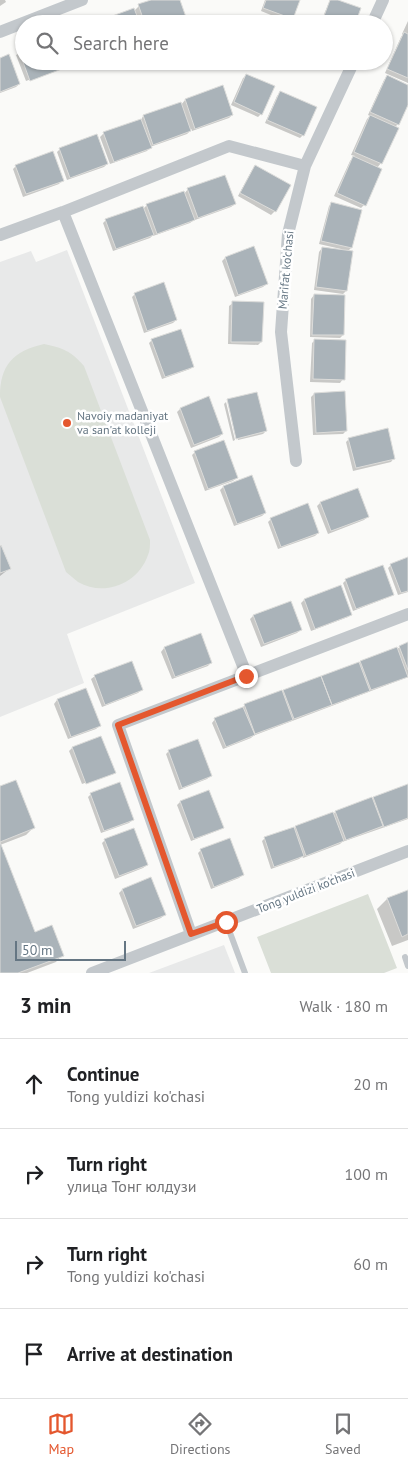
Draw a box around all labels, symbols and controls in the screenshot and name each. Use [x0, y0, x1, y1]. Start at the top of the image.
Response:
search box [15, 15, 393, 70]
icon: search [33, 29, 61, 57]
text: Search here [73, 31, 169, 55]
street label: Marifat ko'chasi [275, 230, 296, 310]
place label: Navoiy madaniyat va san'at kolleji [77, 408, 168, 437]
marker: Navoiy madaniyat va san'at kolleji [61, 417, 73, 429]
route end [235, 665, 258, 688]
street label: Tong yuldizi ko'chasi [255, 865, 357, 916]
route start [215, 911, 238, 934]
scale bar [15, 938, 126, 961]
text: 50 m [22, 941, 52, 959]
text: 3 min [20, 992, 71, 1019]
text: Walk · 180 m [299, 996, 388, 1016]
text: Continue [67, 1062, 139, 1086]
icon: ahead [20, 1070, 48, 1098]
text: 20 m [353, 1074, 388, 1094]
text: Tong yuldizi ko'chasi [67, 1086, 205, 1106]
text: Turn right [67, 1152, 147, 1176]
icon: right [20, 1160, 48, 1188]
text: 100 m [345, 1164, 388, 1184]
text: улица Тонг юлдузи [67, 1176, 197, 1196]
text: Turn right [67, 1242, 147, 1266]
icon: right [20, 1250, 48, 1278]
text: 60 m [353, 1254, 388, 1274]
text: Tong yuldizi ko'chasi [67, 1266, 205, 1286]
icon: arrive [20, 1340, 48, 1368]
text: Arrive at destination [67, 1342, 233, 1366]
tab: Map [47, 1410, 75, 1458]
tab: Directions [170, 1410, 230, 1458]
tab: Saved [325, 1410, 361, 1458]

